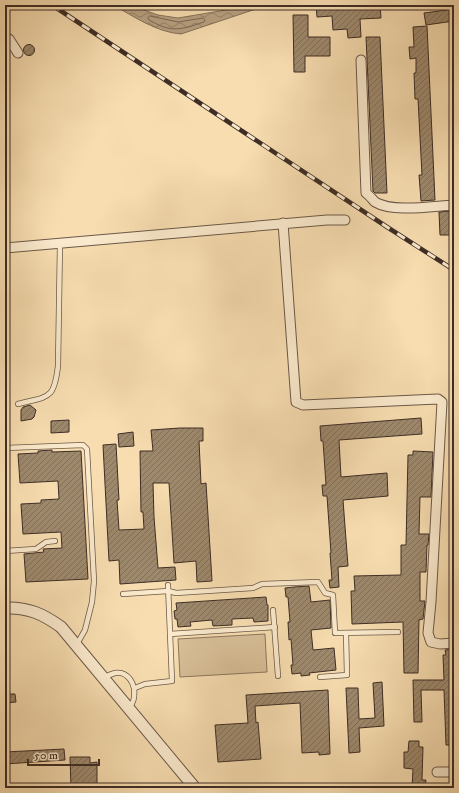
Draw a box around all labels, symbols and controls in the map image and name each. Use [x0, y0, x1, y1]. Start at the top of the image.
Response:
scale bar [28, 741, 99, 767]
text: 50 m [34, 748, 58, 763]

